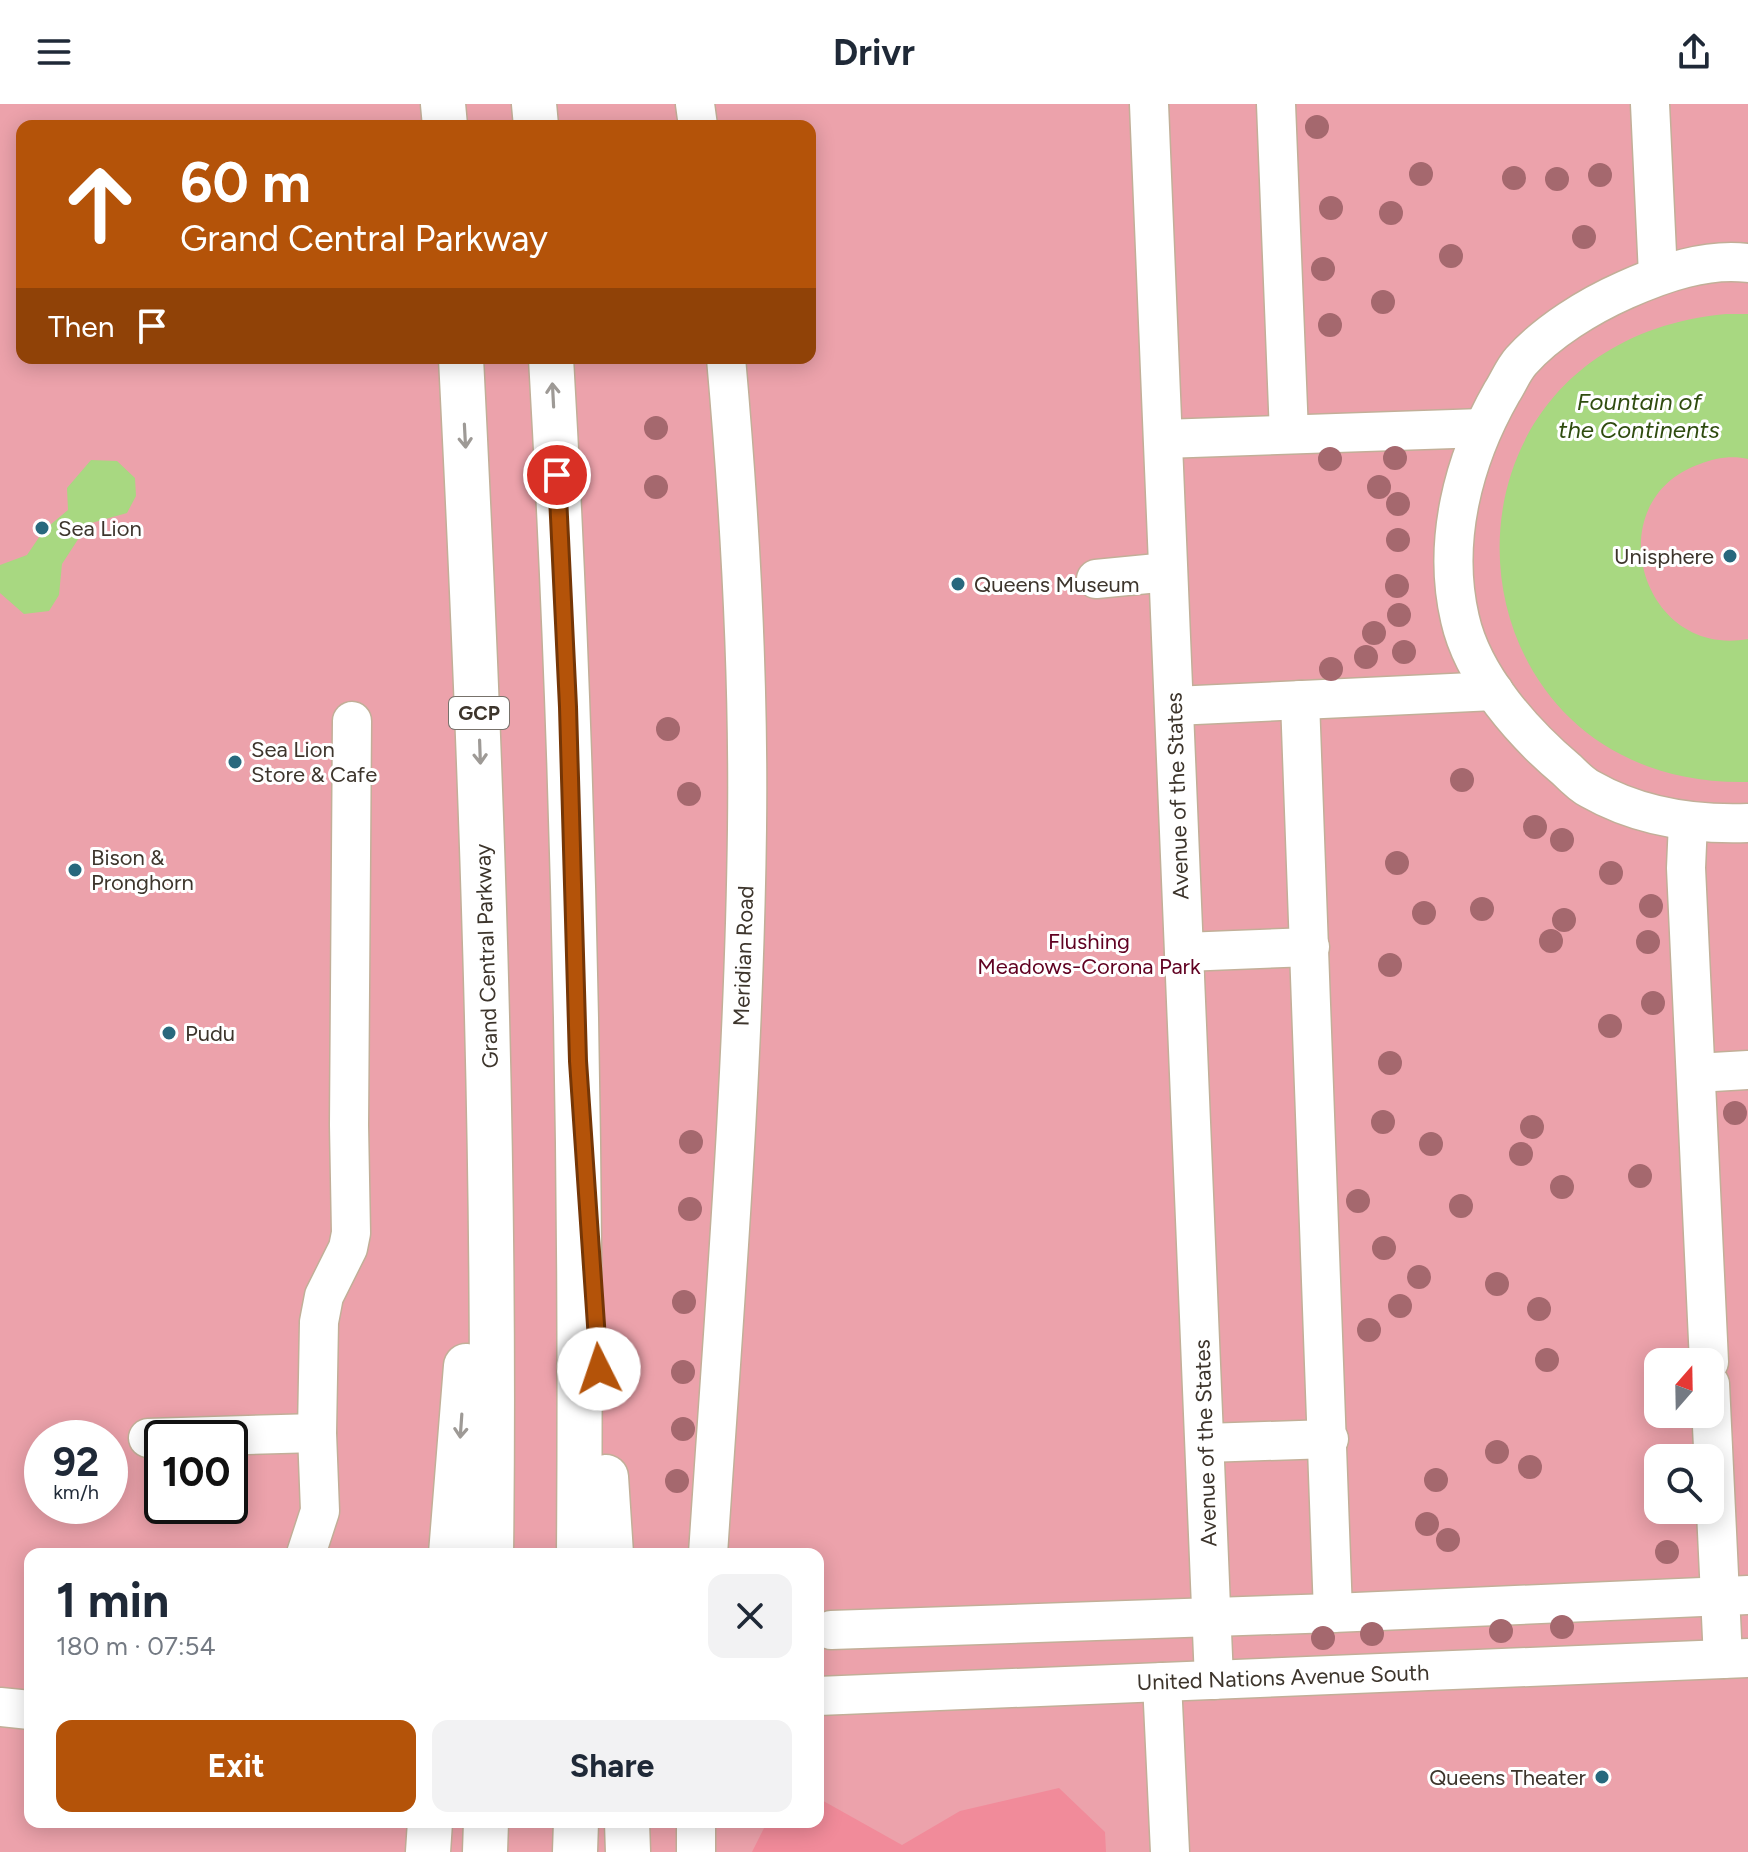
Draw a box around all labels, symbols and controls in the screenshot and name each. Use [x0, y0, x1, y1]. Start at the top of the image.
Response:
icon: menu [32, 30, 76, 74]
icon: share [1672, 30, 1716, 74]
text: Drivr [833, 31, 915, 74]
text: 60 m [180, 149, 311, 216]
icon: ahead [48, 152, 152, 256]
text: Grand Central Parkway [180, 217, 548, 260]
icon: arrive [130, 304, 174, 348]
text: Then [48, 308, 114, 345]
one-way arrow [545, 382, 560, 409]
water label: Fountain of the Continents [1558, 387, 1720, 444]
one-way arrow [458, 422, 473, 449]
pin [523, 441, 591, 509]
icon: arrive [535, 453, 579, 497]
place label: Sea Lion [58, 515, 142, 542]
marker: Sea Lion [33, 519, 51, 537]
place label: Unisphere [1614, 543, 1714, 570]
marker: Unisphere [1721, 547, 1739, 565]
place label: Queens Museum [974, 571, 1140, 598]
marker: Queens Museum [949, 575, 967, 593]
street label: Avenue of the States [1160, 692, 1195, 900]
road number: GCP [449, 697, 509, 729]
place label: Sea Lion Store & Cafe [251, 736, 377, 788]
one-way arrow [472, 738, 487, 765]
marker: Sea Lion Store & Cafe [226, 753, 244, 771]
street label: Grand Central Parkway [469, 843, 504, 1069]
place label: Bison & Pronghorn [91, 844, 194, 896]
marker: Bison & Pronghorn [66, 861, 84, 879]
street label: Meridian Road [728, 885, 759, 1027]
park label: Flushing Meadows-Corona Park [977, 928, 1201, 980]
place label: Pudu [185, 1020, 235, 1047]
marker: Pudu [160, 1024, 178, 1042]
position arrow [557, 1327, 641, 1411]
street label: Avenue of the States [1188, 1339, 1223, 1547]
north arrow [1644, 1348, 1724, 1428]
map controls [1644, 1348, 1724, 1524]
one-way arrow [453, 1412, 468, 1439]
speed limit sign: 100 [144, 1420, 248, 1524]
text: 92 [53, 1438, 99, 1486]
button: search [1644, 1444, 1724, 1524]
text: km/h [53, 1480, 99, 1504]
text: 1 min [56, 1571, 169, 1629]
button: close [708, 1574, 792, 1658]
text: 180 m · 07:54 [56, 1630, 216, 1662]
street label: United Nations Avenue South [1136, 1659, 1430, 1696]
button: Exit [56, 1720, 416, 1812]
button: Share [432, 1720, 792, 1812]
place label: Queens Theater [1429, 1764, 1587, 1791]
marker: Queens Theater [1593, 1768, 1611, 1786]

